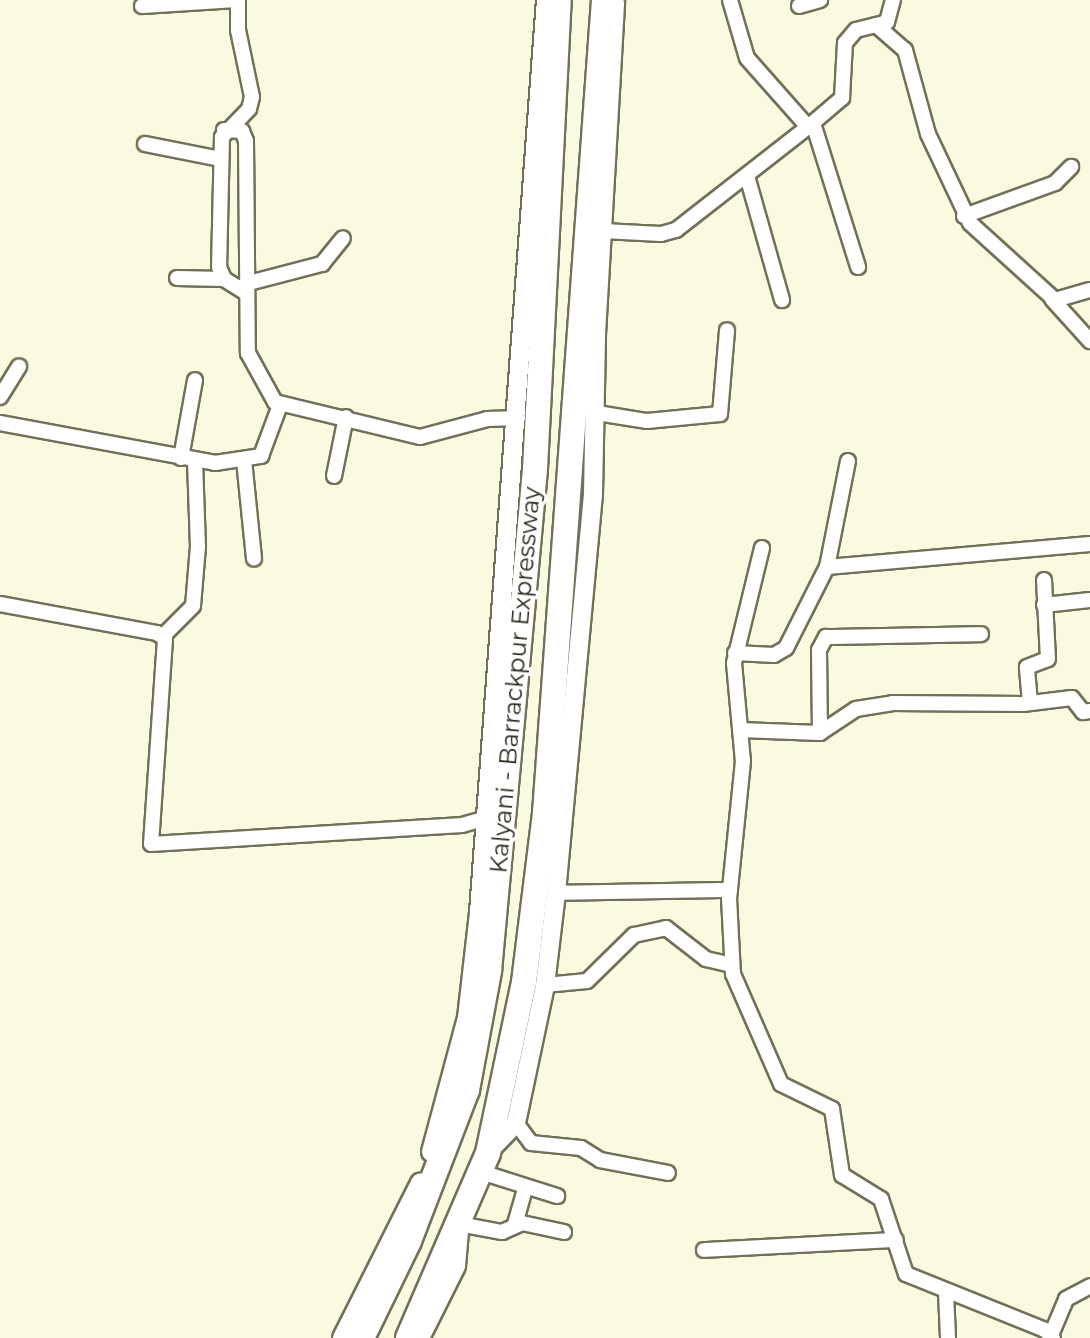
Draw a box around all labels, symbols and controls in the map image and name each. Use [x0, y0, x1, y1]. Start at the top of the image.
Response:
street label: Kalyani - Barrackpur Expressway [484, 486, 546, 874]

